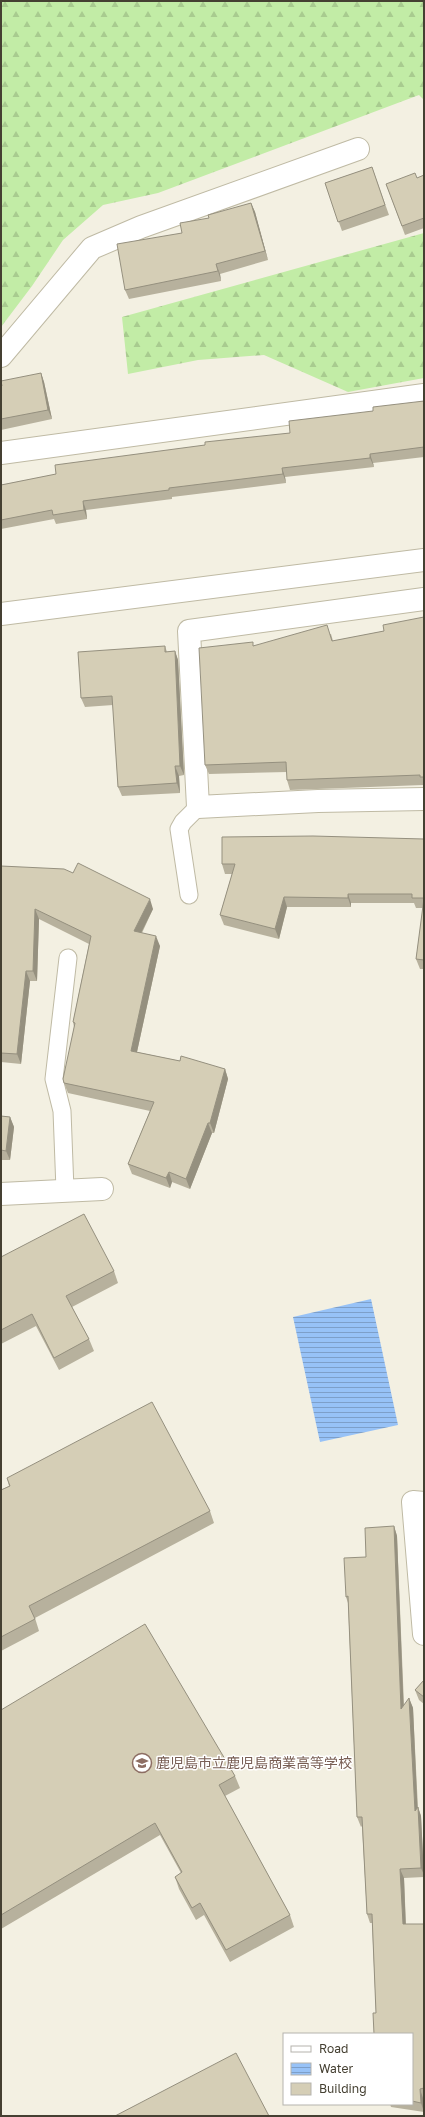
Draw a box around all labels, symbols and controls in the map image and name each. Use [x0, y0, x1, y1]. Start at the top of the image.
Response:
school or university icon: 鹿児島市立鹿児島商業高等学校 [131, 1752, 153, 1774]
place label: 鹿児島市立鹿児島商業高等学校 [156, 1754, 352, 1771]
legend [283, 2033, 413, 2105]
text: Road [319, 2041, 348, 2056]
text: Water [319, 2061, 353, 2076]
text: Building [319, 2081, 367, 2096]

